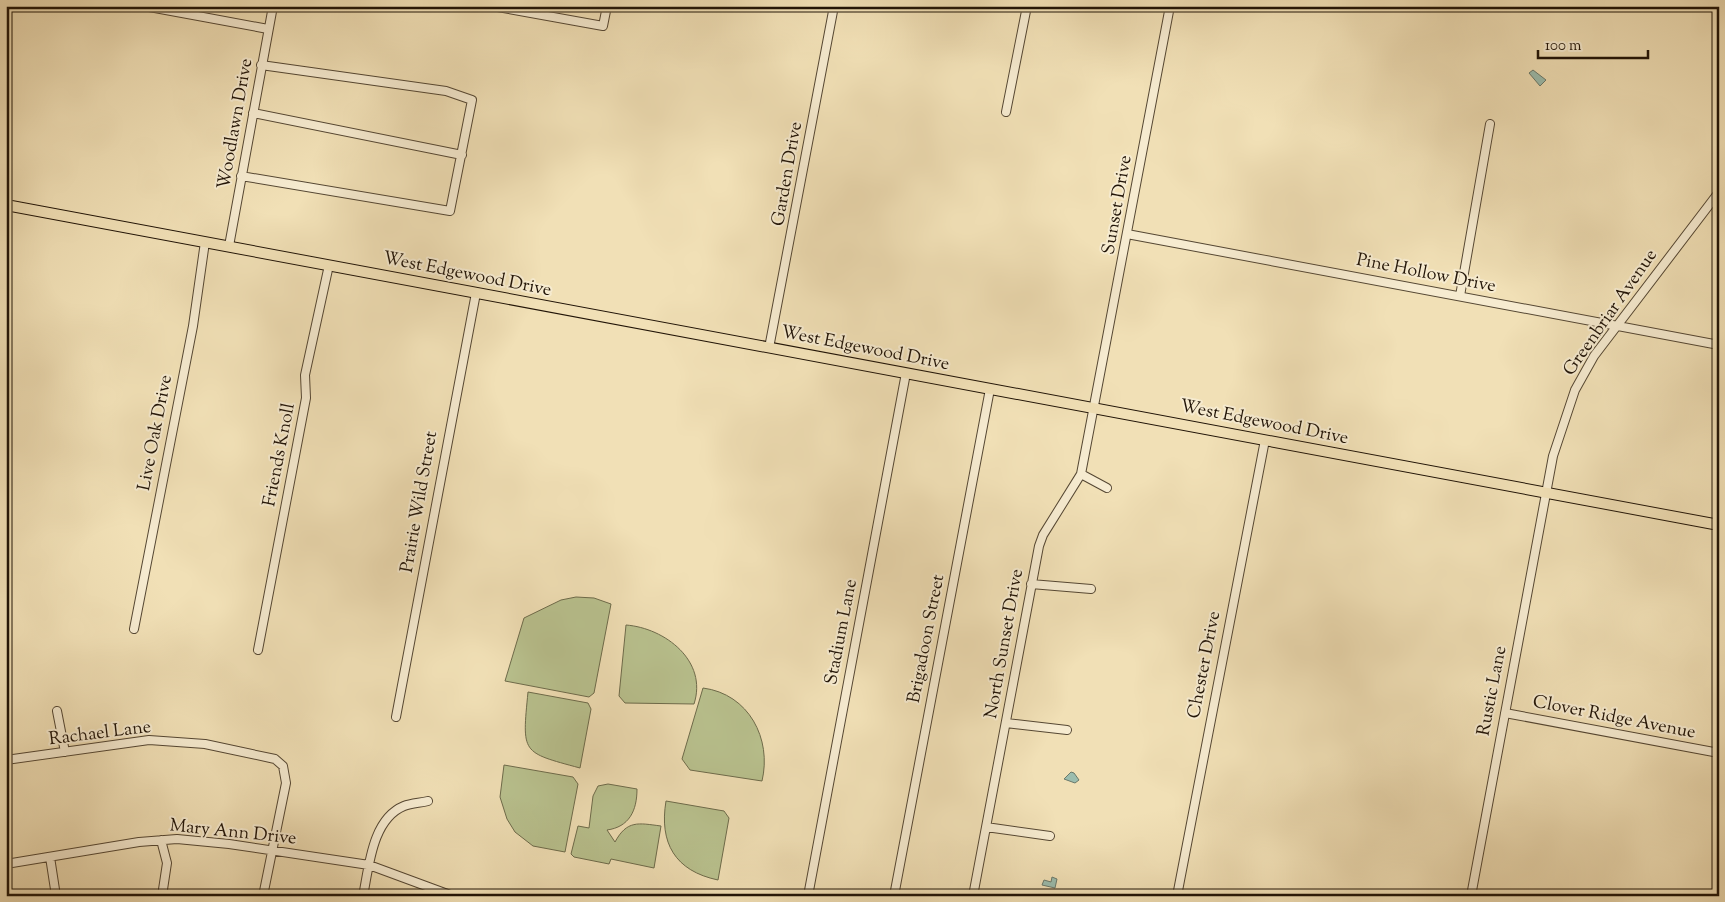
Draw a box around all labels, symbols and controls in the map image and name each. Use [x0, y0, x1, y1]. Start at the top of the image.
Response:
scale bar [1538, 28, 1648, 60]
text: 100 m [1545, 36, 1582, 57]
street label: Woodlawn Drive [212, 57, 260, 191]
street label: Garden Drive [766, 120, 810, 228]
street label: Sunset Drive [1096, 153, 1140, 257]
street label: Greenbriar Avenue [1558, 244, 1664, 382]
street label: West Edgewood Drive [380, 246, 554, 304]
street label: Pine Hollow Drive [1354, 248, 1498, 300]
street label: West Edgewood Drive [778, 320, 952, 378]
street label: Live Oak Drive [132, 373, 180, 493]
street label: West Edgewood Drive [1177, 394, 1351, 452]
street label: Friends Knoll [257, 401, 303, 509]
street label: Prairie Wild Street [395, 429, 445, 575]
street label: North Sunset Drive [979, 567, 1031, 721]
street label: Brigadoon Street [902, 572, 952, 706]
street label: Stadium Lane [819, 577, 865, 687]
street label: Chester Drive [1182, 609, 1228, 721]
street label: Rustic Lane [1472, 644, 1514, 738]
street label: Clover Ridge Avenue [1530, 689, 1698, 747]
street label: Rachael Lane [47, 715, 153, 753]
street label: Mary Ann Drive [168, 813, 298, 853]

